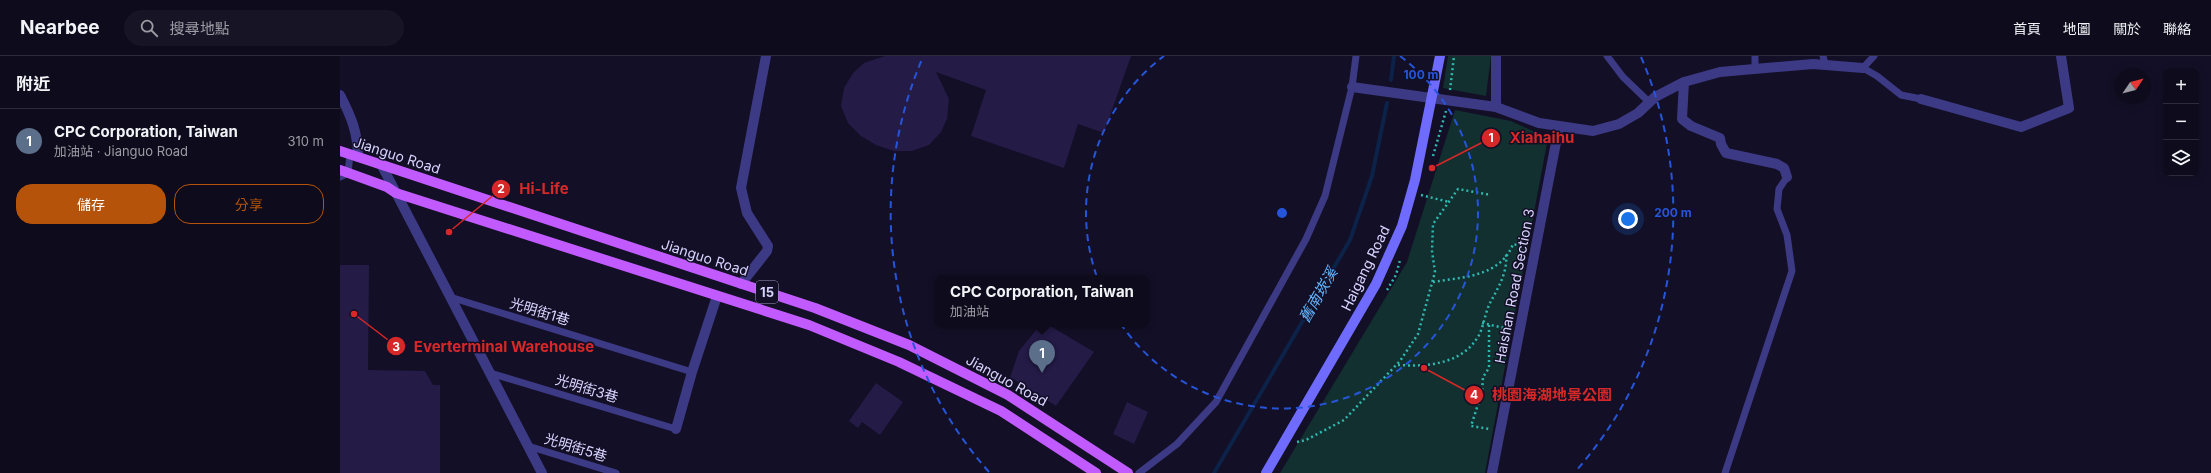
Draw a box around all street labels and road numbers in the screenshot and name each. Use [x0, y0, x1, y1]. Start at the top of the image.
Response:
street label: Jianguo Road [351, 133, 443, 177]
street label: Haishan Road Section 3 [1491, 207, 1537, 365]
street label: Haigang Road [1337, 223, 1393, 313]
street label: Jianguo Road [659, 235, 751, 279]
road number: 15 [756, 281, 778, 303]
street label: 光明街1巷 [508, 294, 572, 328]
street label: Jianguo Road [963, 351, 1051, 409]
street label: 光明街3巷 [554, 370, 620, 406]
street label: 光明街5巷 [543, 429, 609, 465]

